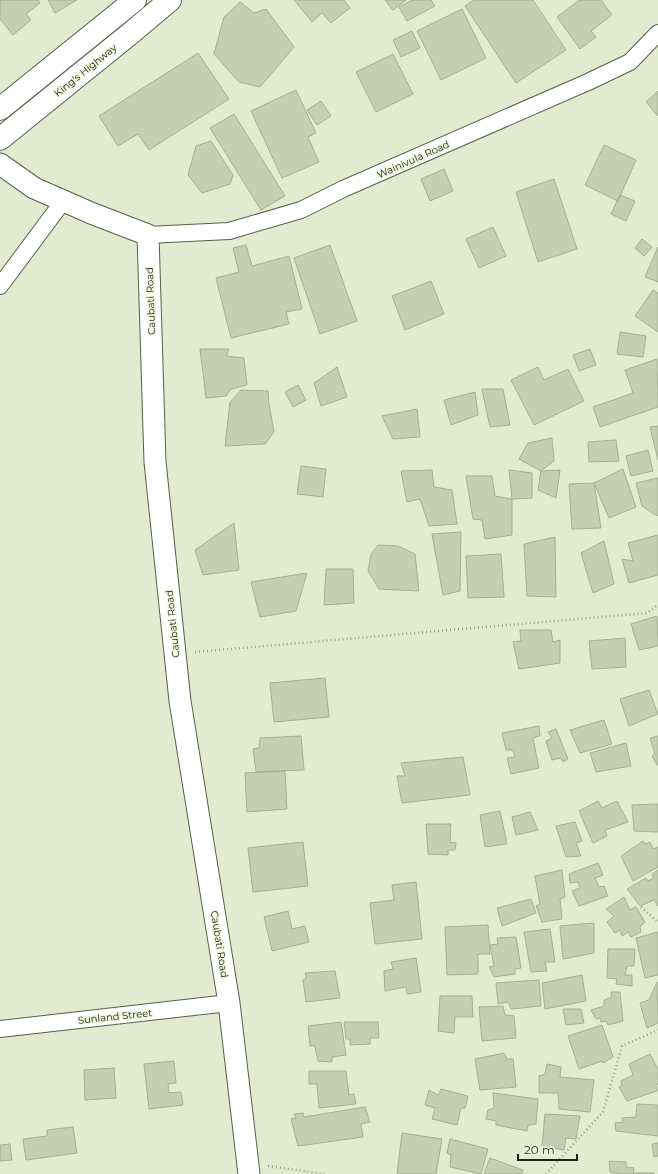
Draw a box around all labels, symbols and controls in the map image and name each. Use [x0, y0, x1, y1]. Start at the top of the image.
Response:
street label: King's Highway [51, 41, 120, 100]
street label: Wainivula Road [375, 138, 452, 181]
street label: Caubati Road [143, 267, 158, 335]
street label: Caubati Road [162, 590, 183, 658]
street label: Caubati Road [208, 910, 231, 979]
street label: Sunland Street [77, 1006, 153, 1027]
scale bar [518, 1136, 577, 1162]
text: 20 m [524, 1142, 555, 1157]

